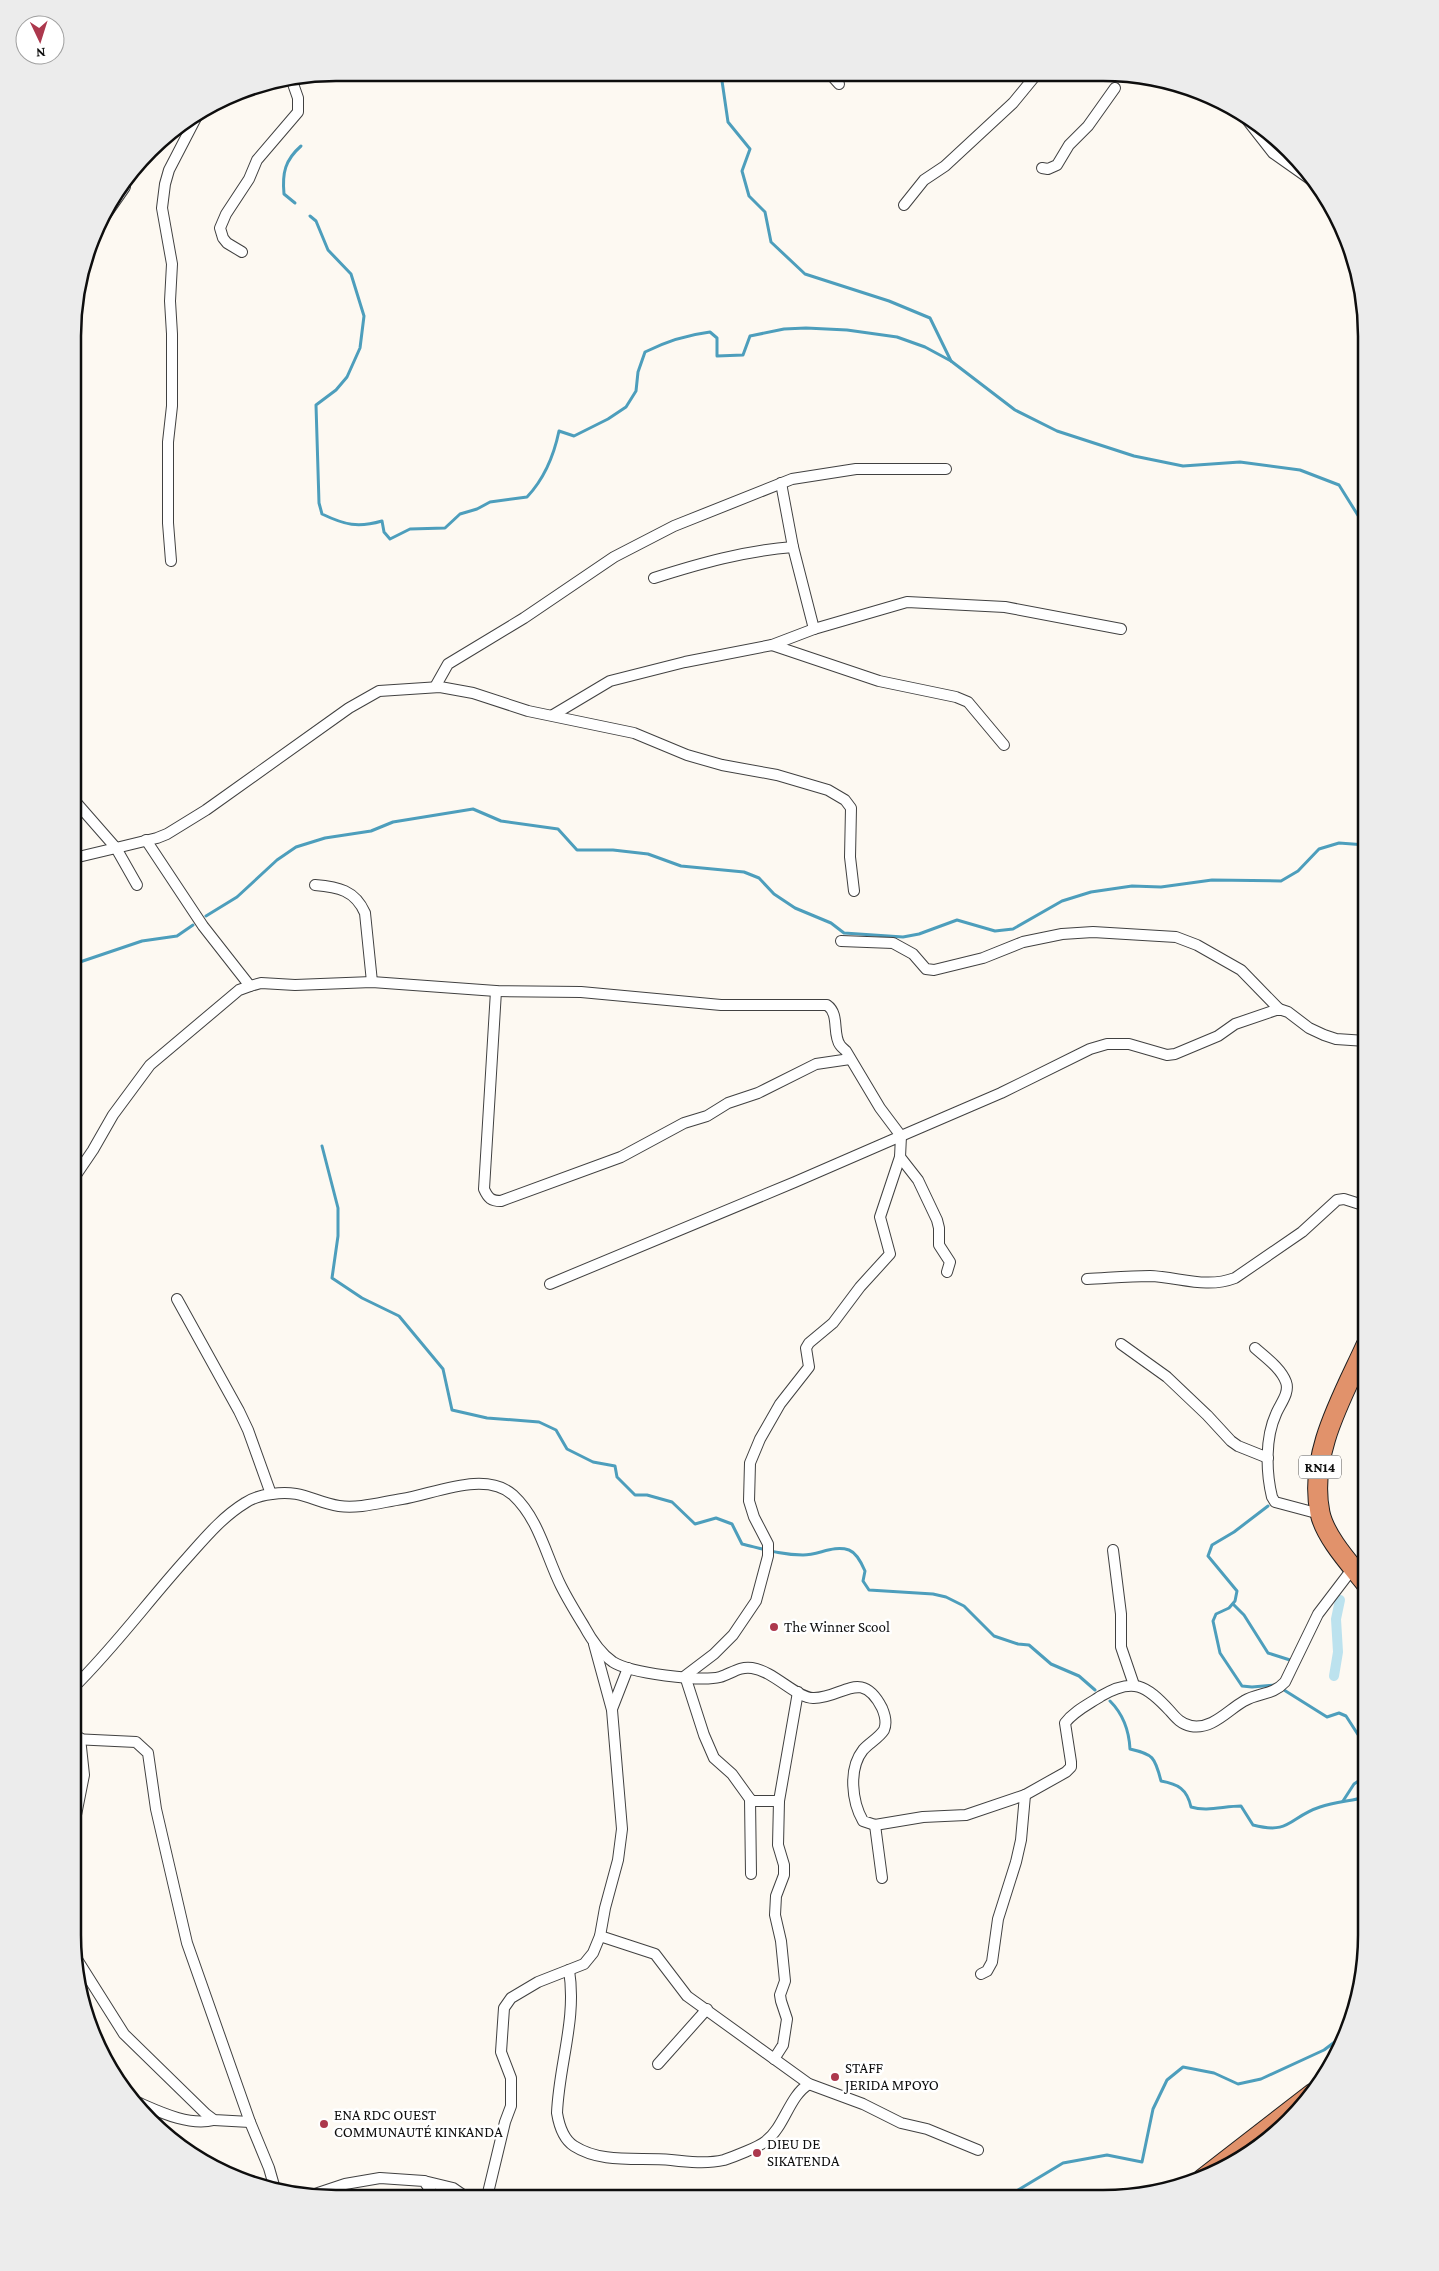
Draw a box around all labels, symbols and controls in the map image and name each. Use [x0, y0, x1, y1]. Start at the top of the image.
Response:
north arrow [15, 15, 65, 65]
text: N [35, 45, 46, 61]
road number: RN14 [1299, 1455, 1341, 1478]
place label: The Winner Scool [784, 1619, 890, 1635]
marker: The Winner Scool [768, 1621, 780, 1633]
place label: STAFF JERIDA MPOYO [843, 2060, 939, 2094]
marker: STAFF JERIDA MPOYO [829, 2071, 841, 2083]
place label: ENA RDC OUEST COMMUNAUTÉ KINKANDA [334, 2107, 503, 2140]
marker: ENA RDC OUEST COMMUNAUTÉ KINKANDA [318, 2118, 330, 2130]
place label: DIEU DE SIKATENDA [767, 2136, 840, 2169]
marker: DIEU DE SIKATENDA [751, 2147, 763, 2159]

